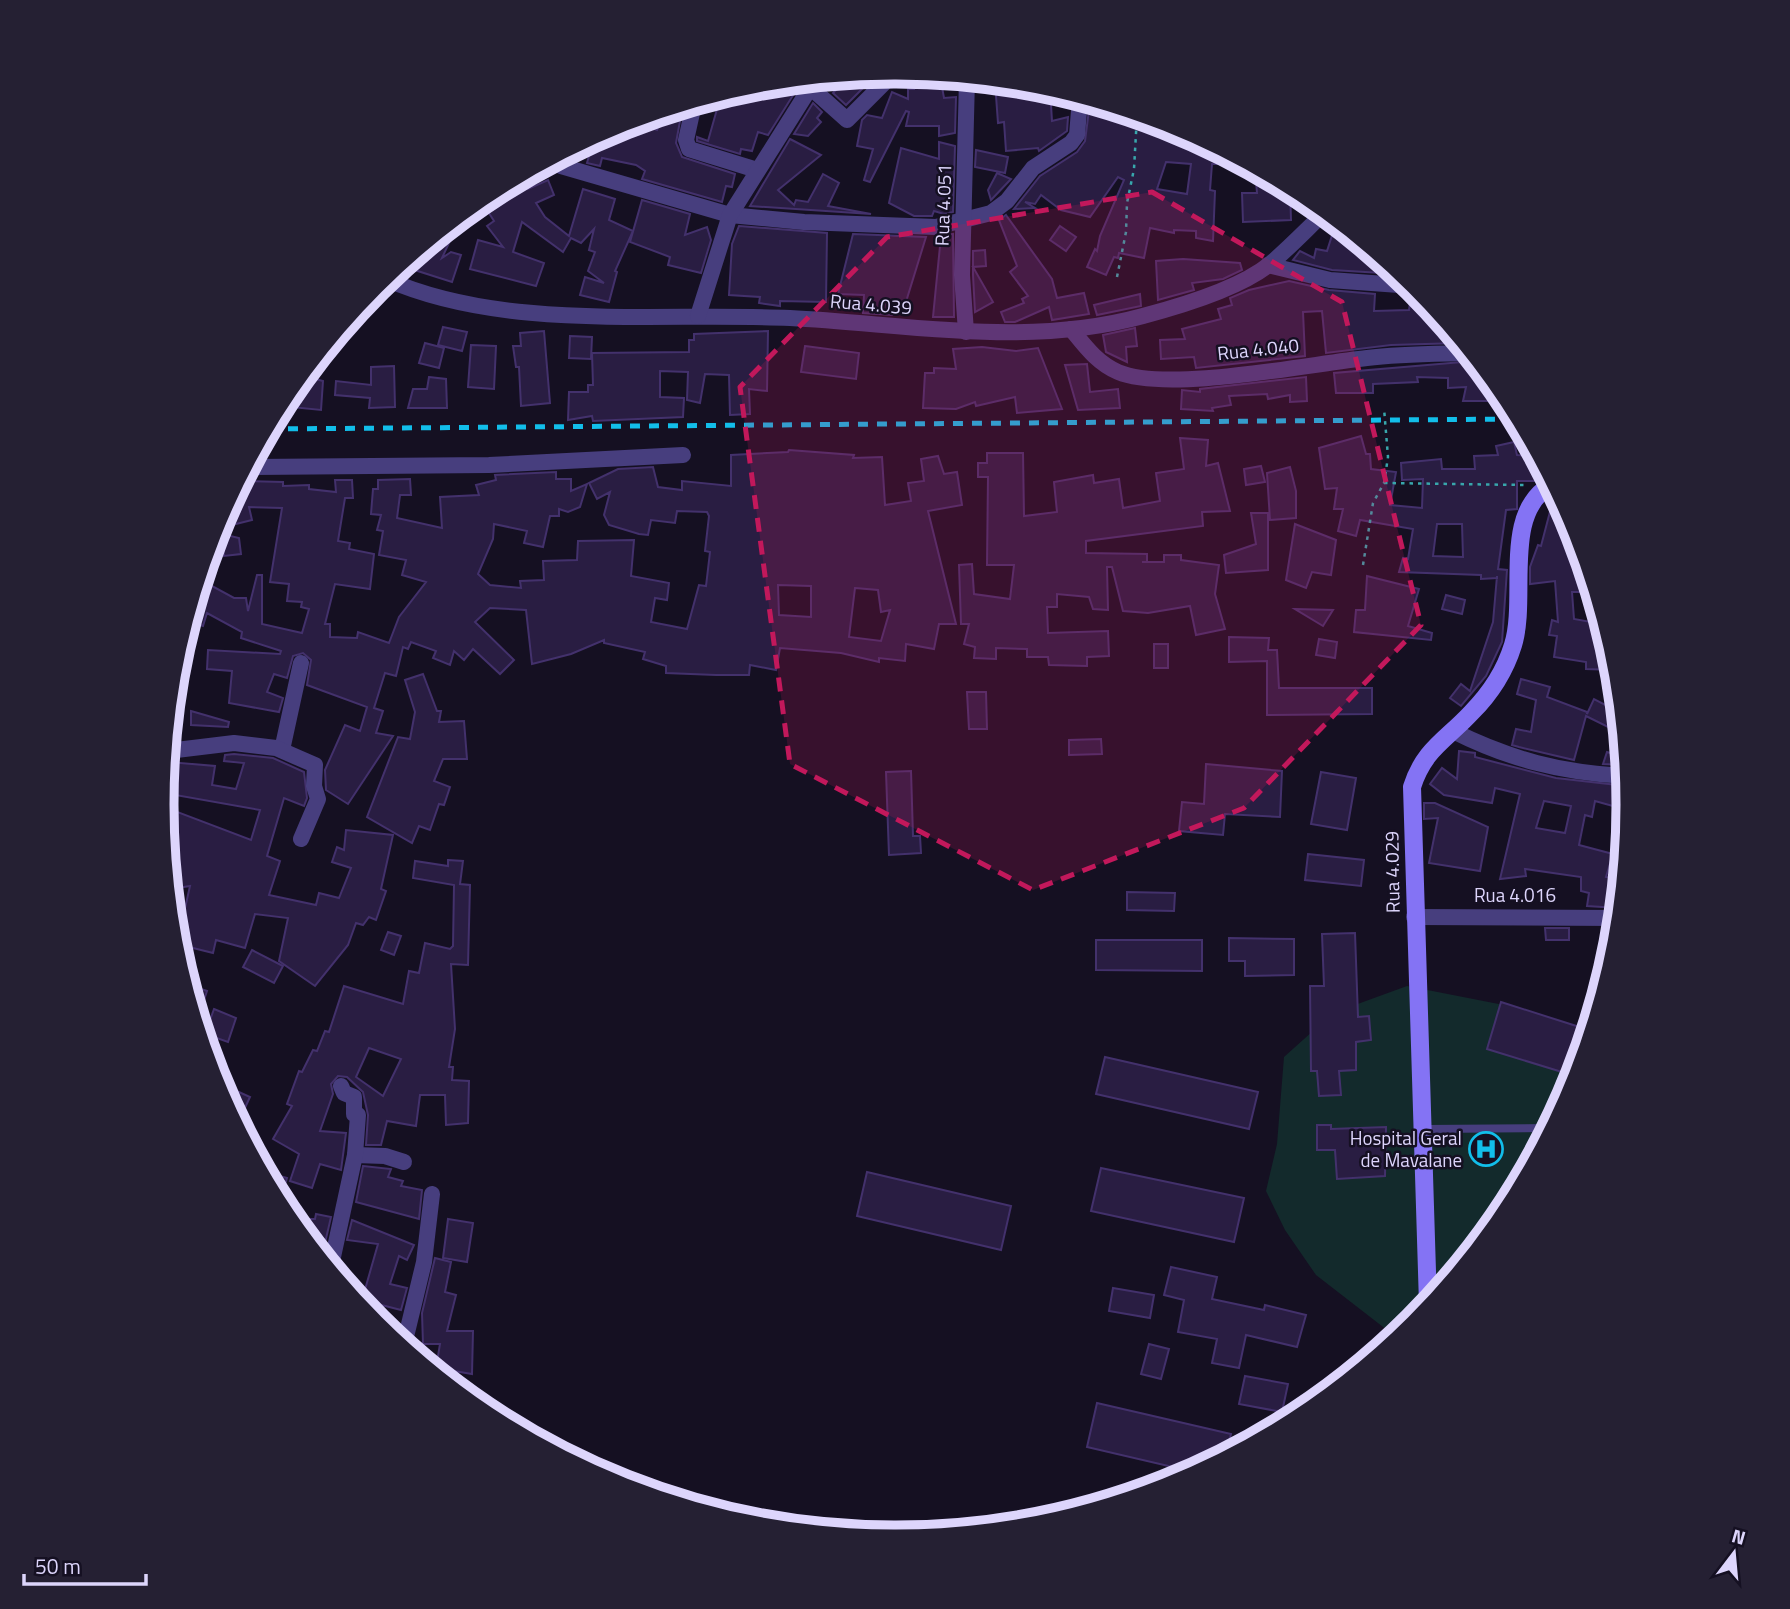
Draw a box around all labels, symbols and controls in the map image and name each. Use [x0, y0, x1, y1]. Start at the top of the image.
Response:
street label: Rua 4.051 [927, 163, 958, 247]
street label: Rua 4.039 [829, 285, 913, 322]
street label: Rua 4.040 [1216, 330, 1300, 367]
street label: Rua 4.029 [1376, 831, 1407, 913]
street label: Rua 4.016 [1474, 880, 1556, 909]
place label: Hospital Geral de Mavalane [1350, 1123, 1462, 1174]
hospital icon: Hospital Geral de Mavalane [1467, 1130, 1505, 1168]
north arrow [1699, 1518, 1769, 1588]
text: N [1728, 1520, 1749, 1552]
scale bar [24, 1542, 147, 1586]
text: 50 m [35, 1550, 81, 1582]

